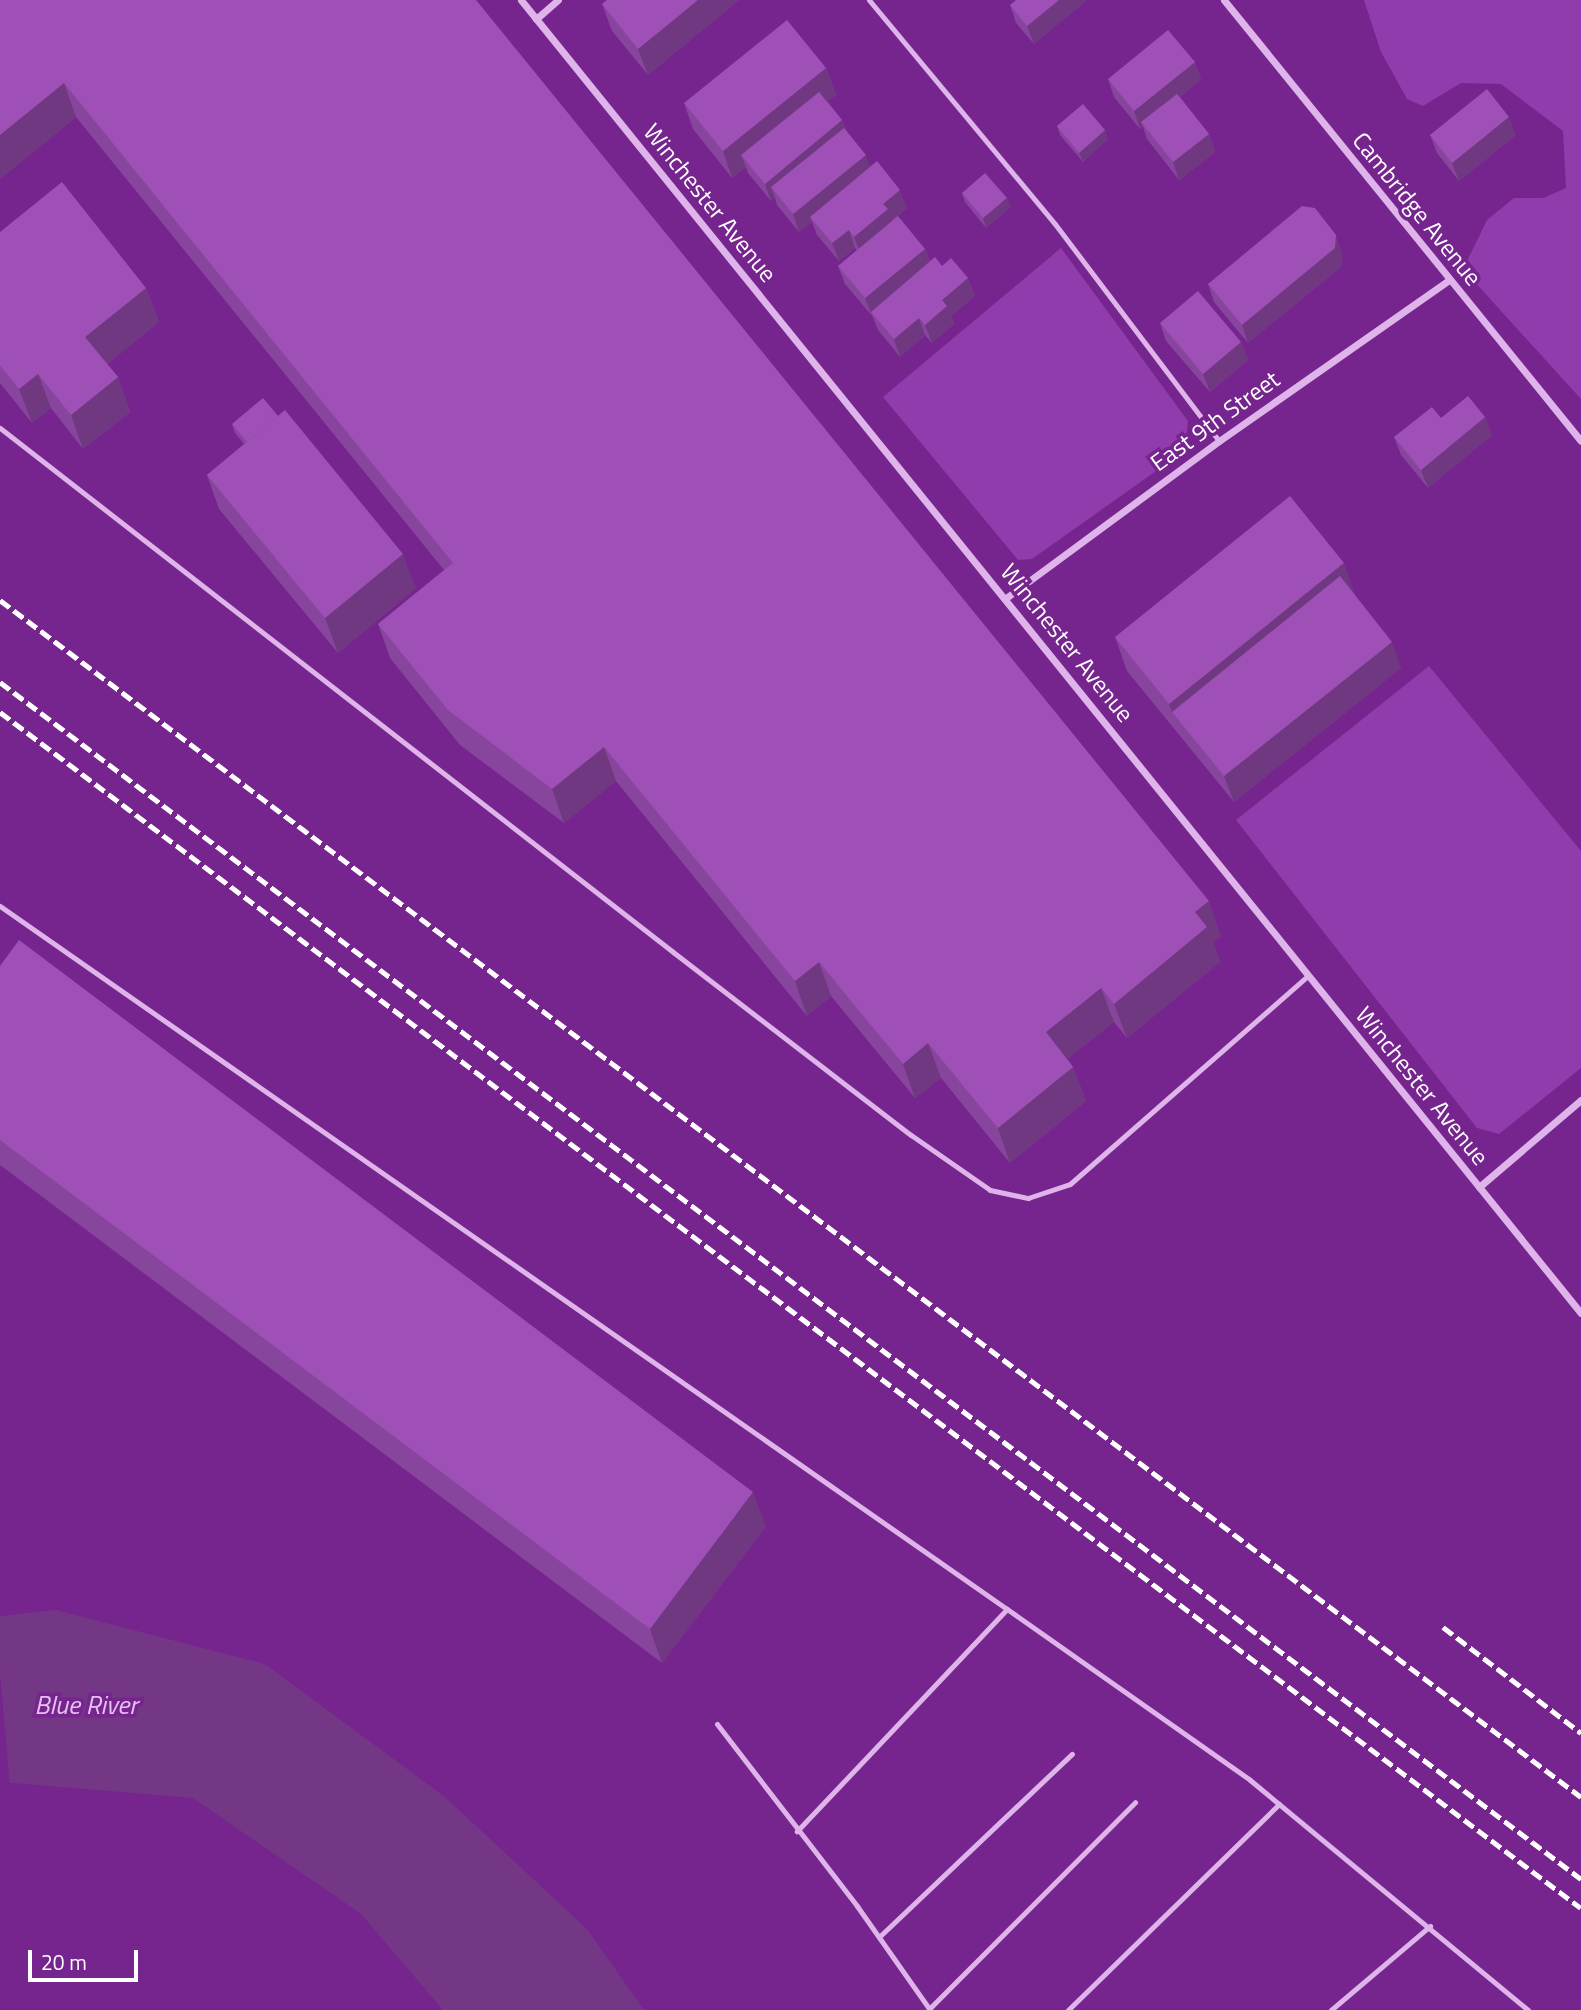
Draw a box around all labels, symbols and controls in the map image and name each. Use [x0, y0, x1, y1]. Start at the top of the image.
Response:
street label: Winchester Avenue [637, 118, 783, 288]
street label: Cambridge Avenue [1346, 127, 1488, 291]
street label: East 9th Street [1145, 365, 1285, 477]
street label: Winchester Avenue [994, 558, 1140, 728]
street label: Winchester Avenue [1349, 1001, 1495, 1171]
water label: Blue River [35, 1689, 137, 1721]
scale bar [32, 1937, 142, 1981]
text: 20 m [41, 1946, 87, 1978]

